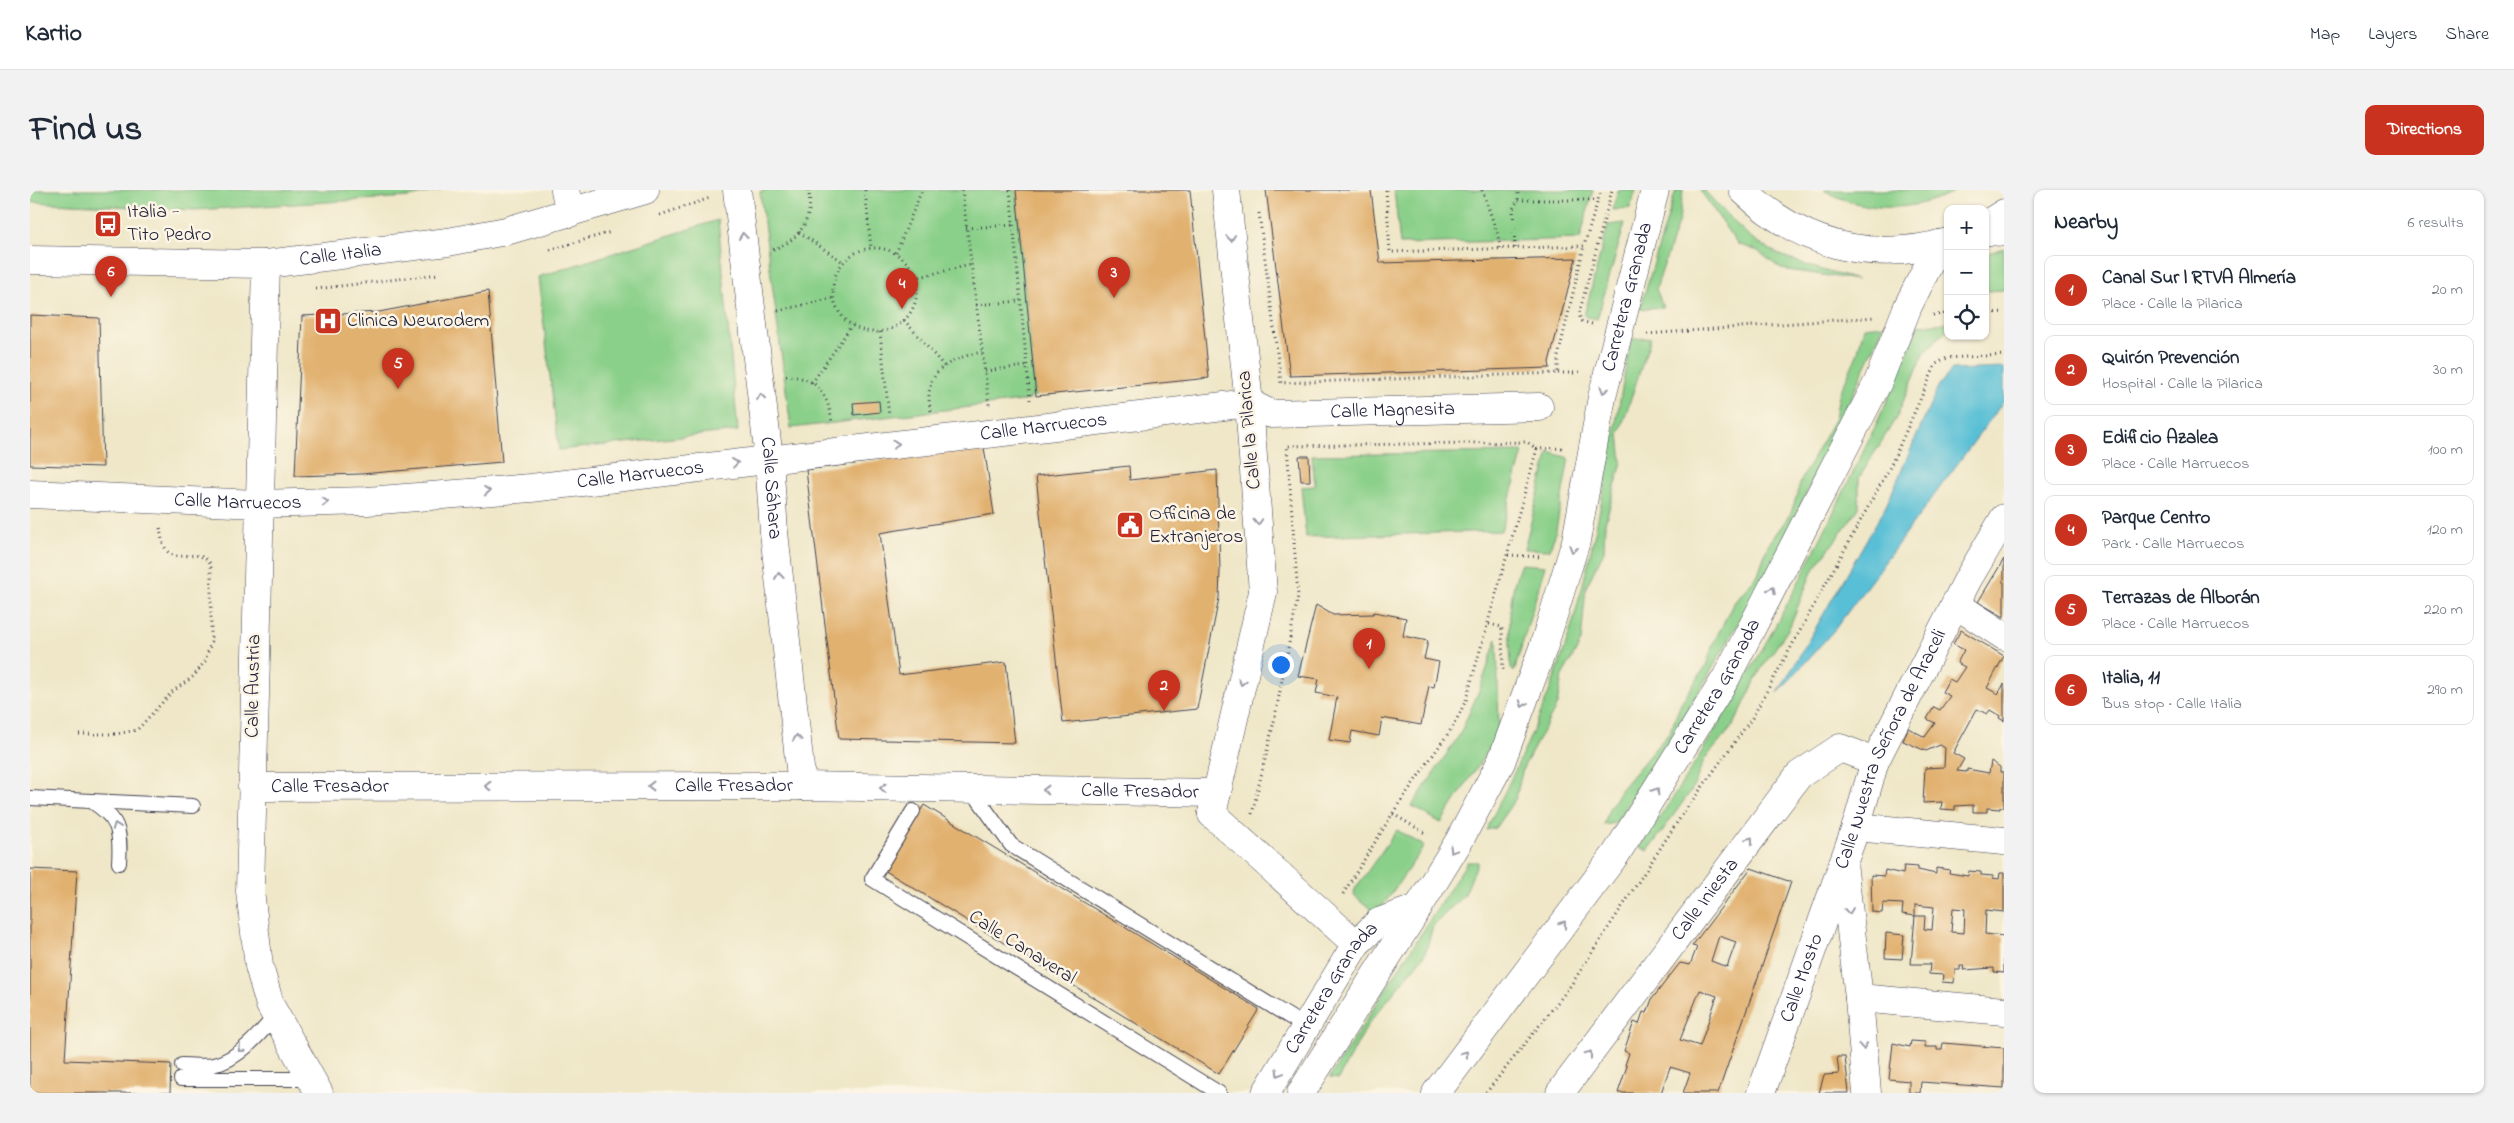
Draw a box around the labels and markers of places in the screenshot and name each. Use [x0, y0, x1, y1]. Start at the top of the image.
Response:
place label: Italia - Tito Pedro [127, 198, 211, 250]
bus stop icon: Italia - Tito Pedro [93, 209, 123, 239]
pin: 6 [95, 256, 127, 297]
pin: 3 [1098, 257, 1130, 298]
pin: 4 [886, 268, 918, 309]
hospital icon: Clinica Neurodem [313, 306, 343, 336]
place label: Clinica Neurodem [347, 307, 489, 336]
pin: 5 [382, 348, 414, 389]
place label: Officina de Extranjeros [1149, 500, 1243, 552]
public building icon: Officina de Extranjeros [1115, 510, 1145, 540]
pin: 1 [1353, 628, 1385, 669]
pin: 2 [1148, 670, 1180, 711]

